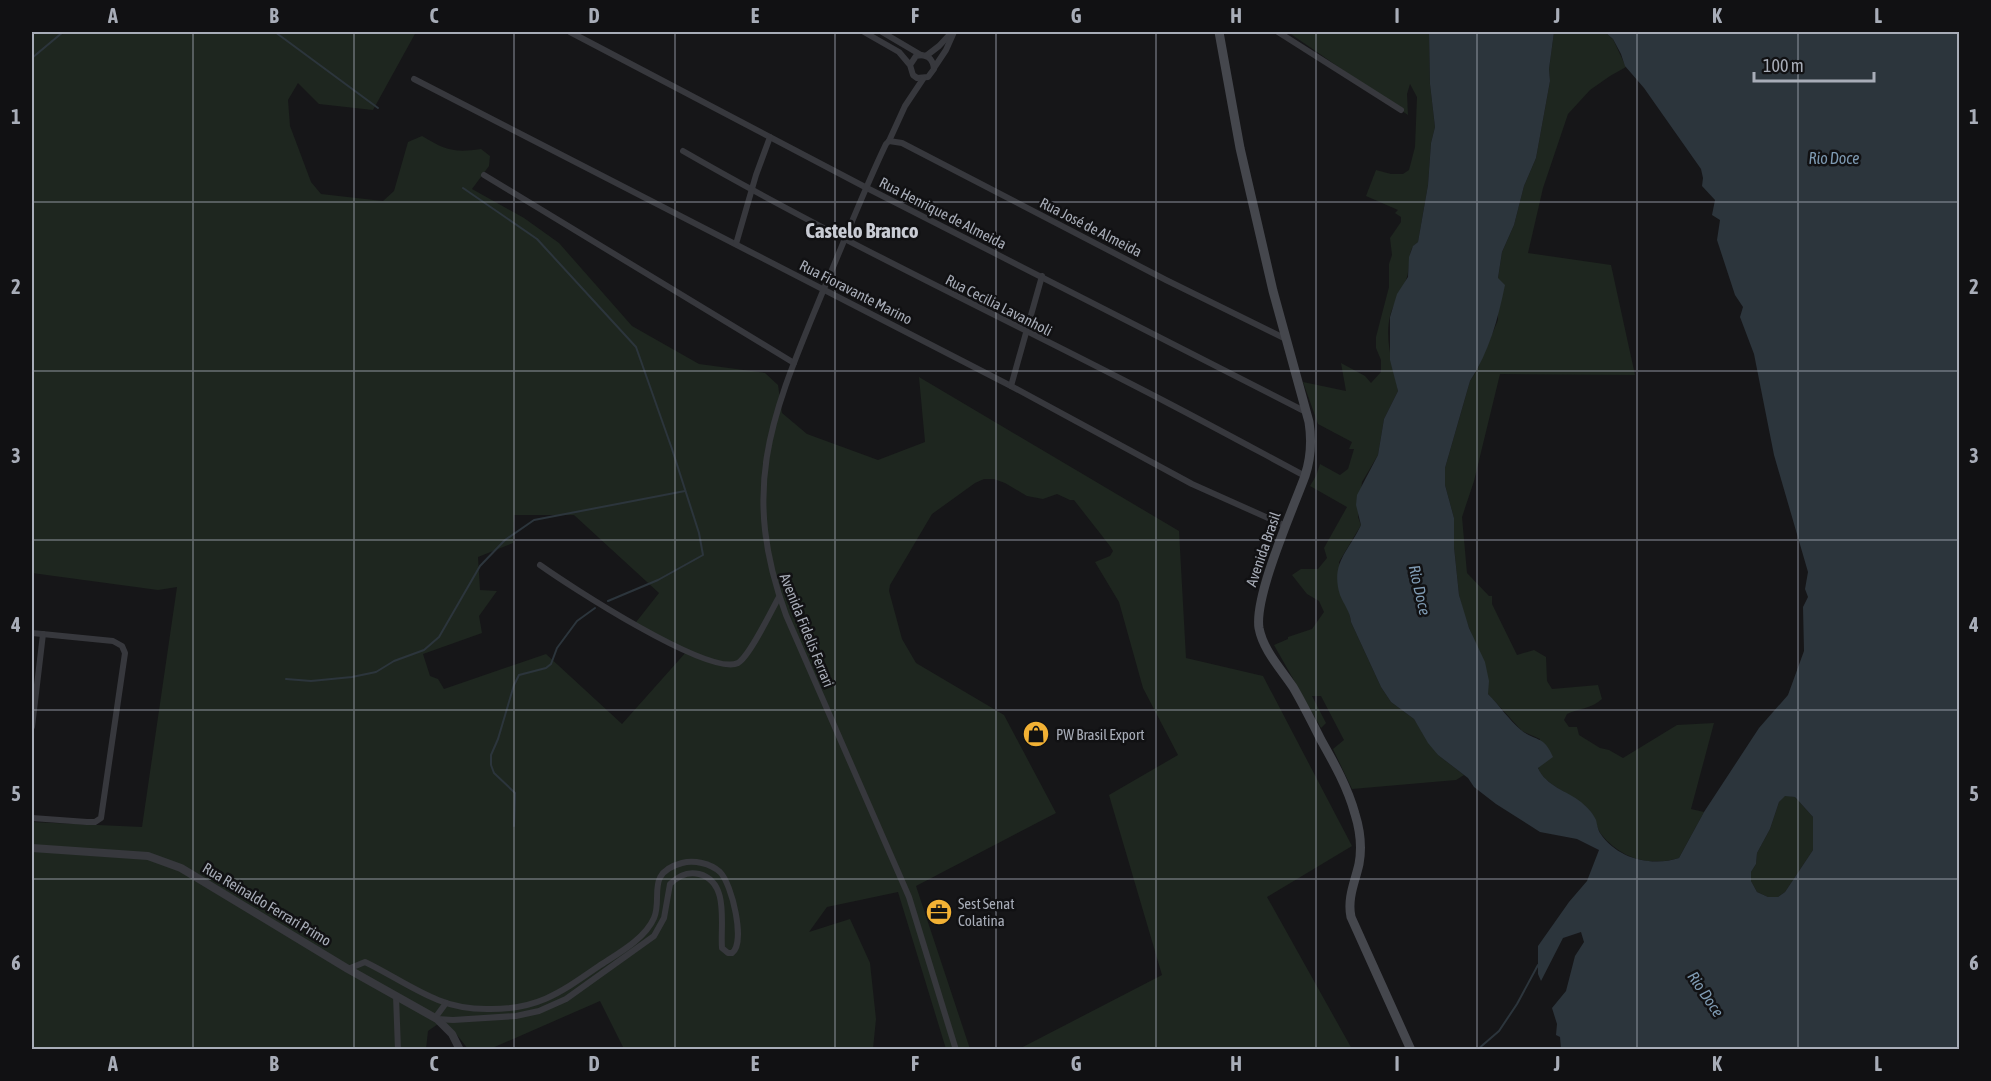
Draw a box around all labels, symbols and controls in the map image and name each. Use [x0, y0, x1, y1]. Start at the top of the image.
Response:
text: A [107, 4, 118, 27]
text: B [269, 4, 279, 27]
text: C [430, 4, 439, 27]
text: D [588, 4, 600, 27]
text: E [751, 4, 760, 27]
text: F [911, 4, 919, 27]
text: G [1071, 4, 1082, 27]
text: H [1230, 4, 1242, 27]
text: I [1394, 4, 1400, 27]
text: J [1553, 4, 1560, 27]
text: K [1712, 4, 1722, 27]
text: L [1874, 4, 1882, 27]
scale bar [1754, 45, 1874, 83]
text: 100 m [1763, 55, 1804, 76]
text: 1 [11, 105, 21, 128]
text: 1 [1969, 105, 1979, 128]
water label: Rio Doce [1808, 149, 1860, 167]
street label: Rua Henrique de Almeida [877, 174, 1009, 252]
street label: Rua José de Almeida [1037, 194, 1145, 260]
district label: Castelo Branco [805, 218, 919, 242]
street label: Rua Fioravante Marino [797, 256, 915, 328]
street label: Rua Cecilia Lavanholi [943, 271, 1055, 339]
text: 2 [11, 275, 21, 298]
text: 2 [1969, 275, 1979, 298]
text: 3 [11, 444, 21, 467]
text: 3 [1969, 444, 1979, 467]
street label: Avenida Brasil [1242, 509, 1284, 589]
water label: Rio Doce [1405, 563, 1435, 617]
street label: Avenida Fidelis Ferrari [776, 571, 838, 689]
text: 4 [10, 613, 21, 636]
text: 4 [1968, 613, 1979, 636]
shop icon: PW Brasil Export [1021, 719, 1051, 749]
place label: PW Brasil Export [1056, 726, 1144, 743]
text: 5 [11, 782, 21, 805]
text: 5 [1969, 782, 1979, 805]
street label: Rua Reinaldo Ferrari Primo [200, 859, 334, 949]
place label: Sest Senat Colatina [958, 895, 1014, 929]
office icon: Sest Senat Colatina [924, 897, 954, 927]
text: 6 [11, 951, 21, 974]
text: 6 [1969, 951, 1979, 974]
water label: Rio Doce [1684, 968, 1728, 1020]
text: A [107, 1052, 118, 1075]
text: B [269, 1052, 279, 1075]
text: C [430, 1052, 439, 1075]
text: D [588, 1052, 600, 1075]
text: E [751, 1052, 760, 1075]
text: F [911, 1052, 919, 1075]
text: G [1071, 1052, 1082, 1075]
text: H [1230, 1052, 1242, 1075]
text: I [1394, 1052, 1400, 1075]
text: J [1553, 1052, 1560, 1075]
text: K [1712, 1052, 1722, 1075]
text: L [1874, 1052, 1882, 1075]

